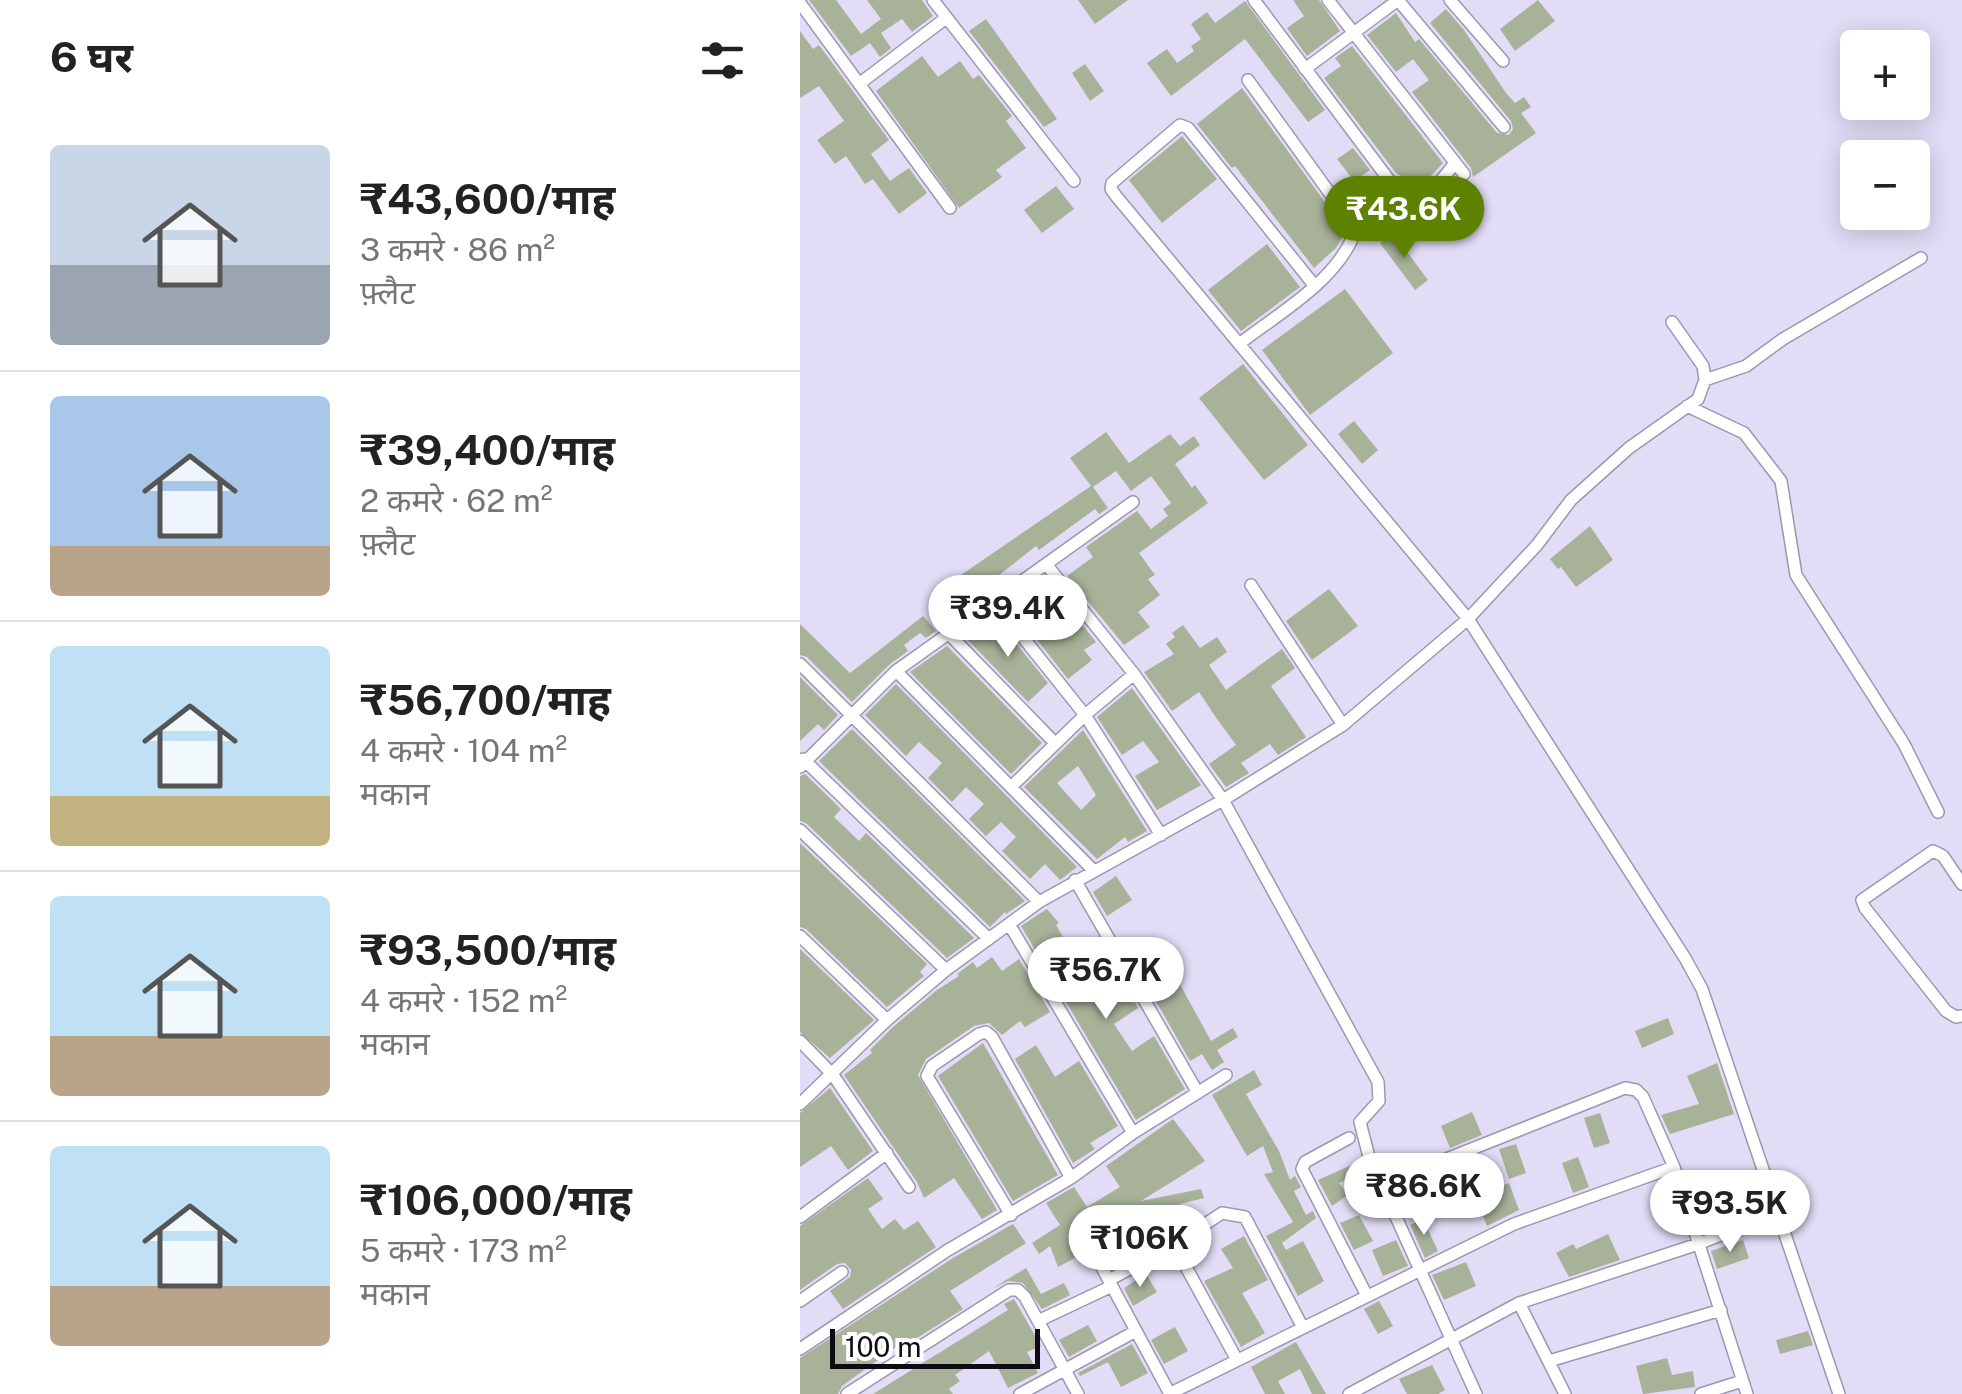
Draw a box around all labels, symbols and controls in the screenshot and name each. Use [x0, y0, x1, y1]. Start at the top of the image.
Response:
map controls [1840, 30, 1930, 230]
button: + [1840, 30, 1930, 120]
text: 6 घर [50, 32, 133, 81]
icon: filters [695, 33, 750, 88]
button: − [1840, 140, 1930, 230]
text: ₹43,600/माह [360, 174, 615, 223]
pin: ₹43.6K [1323, 176, 1485, 261]
icon: home [130, 185, 250, 305]
text: ₹43.6K [1346, 190, 1462, 227]
text: 3 कमरे · 86 m² [360, 231, 555, 268]
text: फ़्लैट [360, 274, 415, 311]
text: ₹39,400/माह [360, 425, 615, 474]
icon: home [130, 436, 250, 556]
text: 2 कमरे · 62 m² [360, 482, 553, 519]
text: फ़्लैट [360, 525, 415, 562]
pin: ₹39.4K [927, 575, 1089, 660]
text: ₹39.4K [950, 589, 1066, 626]
text: ₹56,700/माह [360, 675, 611, 724]
icon: home [130, 686, 250, 806]
text: 4 कमरे · 104 m² [360, 732, 567, 769]
text: मकान [360, 775, 430, 812]
text: ₹93,500/माह [360, 925, 616, 974]
icon: home [130, 936, 250, 1056]
pin: ₹56.7K [1025, 937, 1187, 1022]
text: ₹56.7K [1050, 951, 1162, 988]
text: 4 कमरे · 152 m² [360, 982, 567, 1019]
text: मकान [360, 1025, 430, 1062]
pin: ₹86.6K [1343, 1153, 1505, 1238]
text: ₹86.6K [1366, 1167, 1482, 1204]
pin: ₹93.5K [1649, 1170, 1811, 1255]
text: ₹106,000/माह [360, 1175, 632, 1224]
text: ₹93.5K [1672, 1184, 1788, 1221]
icon: home [130, 1186, 250, 1306]
pin: ₹106K [1070, 1205, 1210, 1290]
text: ₹106K [1091, 1219, 1189, 1256]
text: 5 कमरे · 173 m² [360, 1232, 567, 1269]
text: मकान [360, 1275, 430, 1312]
scale bar [830, 1324, 1040, 1368]
text: 100 m [845, 1330, 922, 1363]

